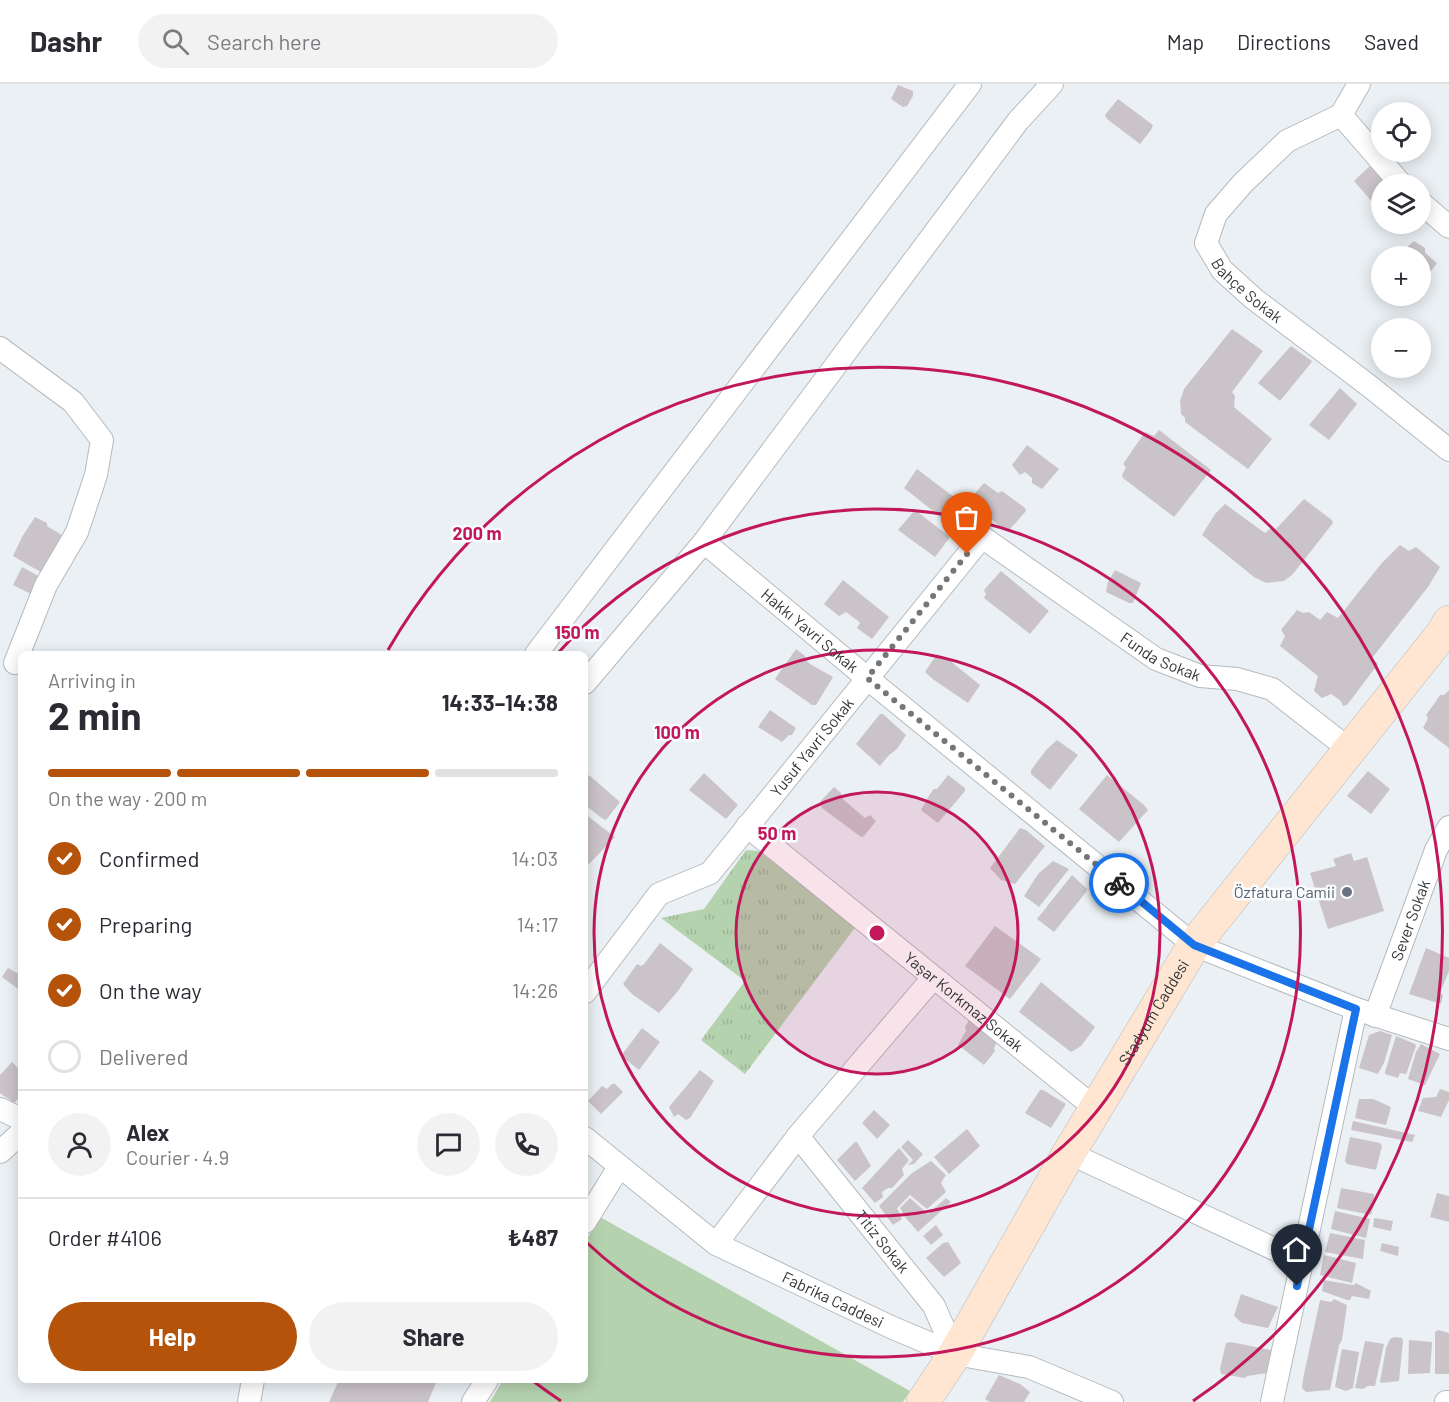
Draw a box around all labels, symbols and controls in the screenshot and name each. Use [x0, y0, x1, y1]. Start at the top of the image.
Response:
search box [138, 14, 558, 68]
text: Dashr [30, 24, 102, 58]
icon: search [159, 25, 192, 58]
text: Search here [207, 28, 321, 54]
text: Map [1167, 29, 1204, 54]
text: Directions [1237, 29, 1331, 54]
text: Saved [1364, 29, 1419, 54]
map controls [1371, 102, 1431, 378]
button: locate [1371, 102, 1431, 162]
button: layers [1371, 174, 1431, 234]
button: + [1371, 246, 1431, 306]
street label: Bahçe Sokak [1208, 254, 1287, 326]
button: − [1371, 318, 1431, 378]
pin [941, 492, 992, 554]
icon: bag [950, 501, 983, 534]
text: 200 m [452, 522, 502, 544]
street label: Hakkı Yavri Sokak [758, 584, 863, 676]
text: 150 m [555, 621, 599, 643]
street label: Funda Sokak [1117, 627, 1204, 684]
text: Arriving in [48, 668, 136, 692]
text: 14:33–14:38 [442, 689, 558, 715]
text: 2 min [48, 691, 141, 738]
street label: Yusuf Yavri Sokak [766, 693, 857, 800]
text: 100 m [654, 721, 700, 743]
text: On the way · 200 m [48, 786, 207, 810]
text: 50 m [758, 822, 796, 844]
icon: check [48, 842, 81, 875]
text: Confirmed [99, 845, 199, 871]
text: 14:03 [512, 846, 558, 870]
courier [1089, 853, 1149, 913]
icon: bike [1103, 867, 1136, 900]
street label: Sever Sokak [1386, 877, 1433, 963]
place label: Özfatura Camii [1234, 882, 1335, 901]
marker: Özfatura Camii [1340, 885, 1354, 899]
icon: check [48, 908, 81, 941]
text: Preparing [99, 911, 192, 937]
text: 14:17 [517, 912, 558, 936]
centre of rings [867, 923, 887, 943]
street label: Yaşar Korkmaz Sokak [901, 947, 1027, 1055]
street label: Stadyum Caddesi [1114, 956, 1192, 1068]
icon: check [48, 974, 81, 1007]
text: On the way [99, 977, 202, 1003]
text: 14:26 [512, 978, 558, 1002]
text: Delivered [99, 1043, 188, 1069]
button: person [48, 1113, 111, 1176]
button: chat [417, 1113, 480, 1176]
button: phone [495, 1113, 558, 1176]
text: Alex [126, 1119, 169, 1145]
text: Courier · 4.9 [126, 1145, 229, 1169]
street label: Titiz Sokak [852, 1206, 914, 1276]
text: Order #4106 [48, 1224, 162, 1250]
text: ₺487 [508, 1224, 558, 1250]
pin [1271, 1224, 1322, 1286]
icon: home [1280, 1233, 1313, 1266]
street label: Fabrika Caddesi [779, 1267, 887, 1331]
button: Help [48, 1302, 297, 1371]
button: Share [309, 1302, 558, 1371]

